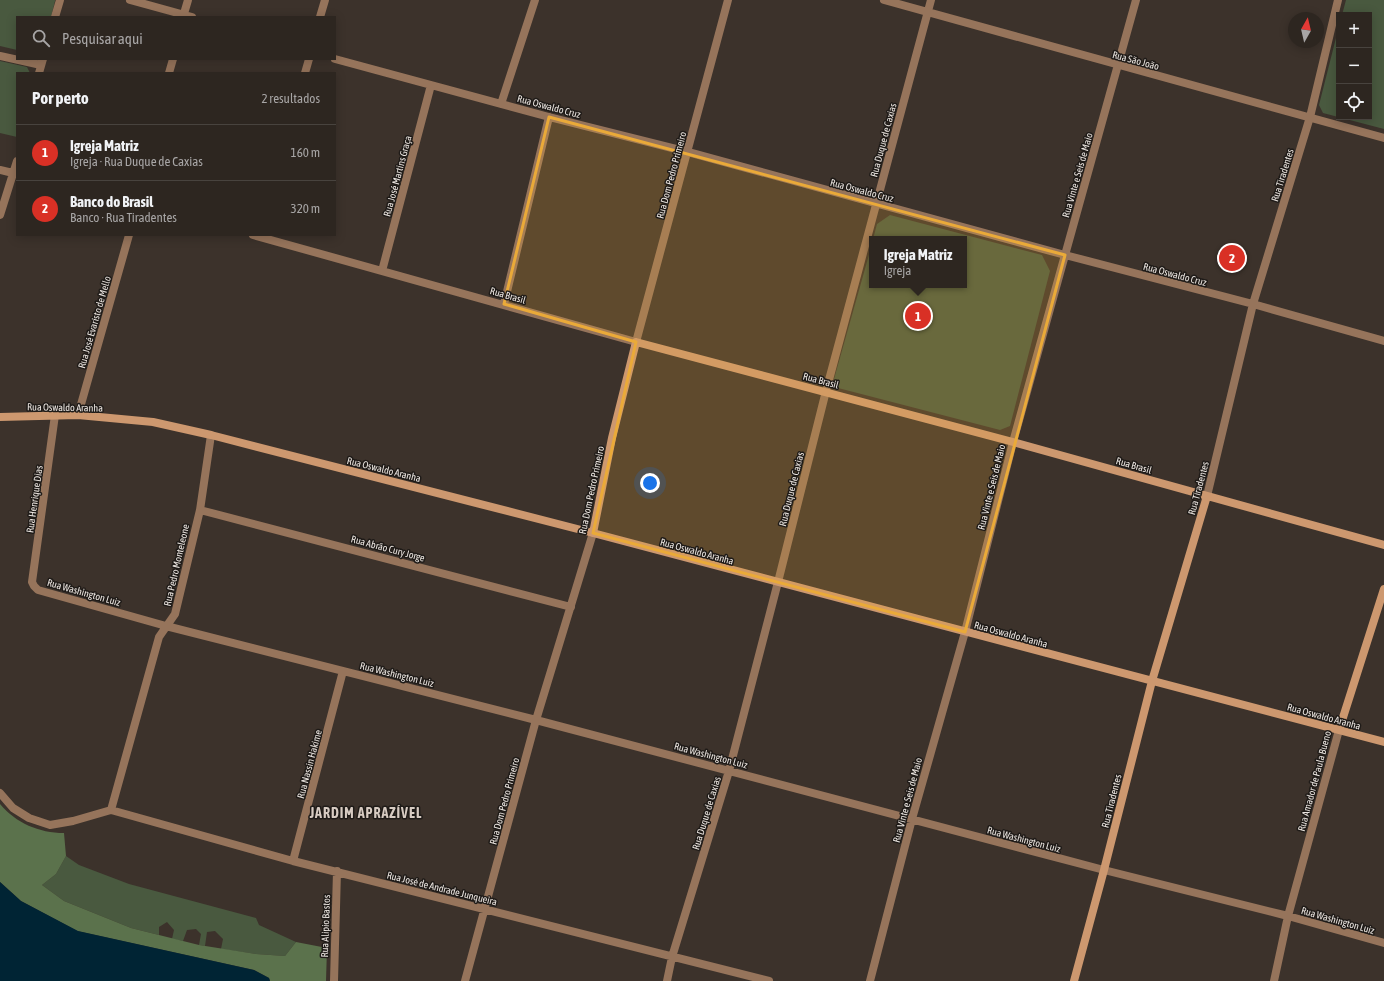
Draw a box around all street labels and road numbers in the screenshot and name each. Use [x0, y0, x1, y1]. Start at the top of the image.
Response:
street label: Rua São João [1111, 49, 1161, 72]
street label: Rua Oswaldo Cruz [516, 93, 582, 120]
street label: Rua Duque de Caxias [868, 102, 899, 178]
street label: Rua Dom Pedro Primeiro [655, 130, 688, 220]
street label: Rua Vinte e Seis de Maio [1060, 131, 1095, 219]
street label: Rua José Martins Graça [381, 134, 414, 218]
street label: Rua Tiradentes [1269, 147, 1296, 203]
street label: Rua Oswaldo Cruz [829, 177, 895, 204]
street label: Rua Oswaldo Cruz [1142, 261, 1208, 288]
street label: Rua José Evaristo de Mello [76, 274, 113, 370]
street label: Rua Brasil [489, 285, 527, 306]
street label: Rua Brasil [802, 370, 840, 391]
street label: Rua Oswaldo Aranha [27, 401, 103, 414]
street label: Rua Vinte e Seis de Maio [976, 443, 1007, 531]
street label: Rua Dom Pedro Primeiro [577, 445, 606, 535]
street label: Rua Duque de Caxias [777, 450, 806, 527]
street label: Rua Oswaldo Aranha [346, 455, 422, 484]
street label: Rua Brasil [1115, 455, 1153, 476]
street label: Rua Tiradentes [1186, 460, 1211, 516]
street label: Rua Henrique Dias [24, 464, 45, 533]
street label: Rua Pedro Monteleone [162, 523, 191, 607]
street label: Rua Abrão Cury Jorge [350, 533, 426, 564]
street label: Rua Oswaldo Aranha [659, 536, 735, 567]
street label: Rua Washington Luiz [46, 577, 122, 608]
street label: Rua Oswaldo Aranha [973, 619, 1049, 650]
street label: Rua Washington Luiz [359, 660, 435, 689]
street label: Rua Oswaldo Aranha [1286, 701, 1362, 732]
street label: Rua Nassin Hakime [295, 728, 324, 800]
street label: Rua Amador de Paula Bueno [1296, 729, 1333, 833]
street label: Rua Washington Luiz [673, 740, 749, 771]
street label: Rua Dom Pedro Primeiro [488, 756, 521, 846]
street label: Rua Vinte e Seis de Maio [891, 756, 924, 844]
street label: Rua Tiradentes [1100, 773, 1124, 829]
street label: Rua Duque de Caxias [690, 775, 723, 851]
street label: Rua Washington Luiz [986, 824, 1062, 855]
street label: Rua José de Andrade Junqueira [386, 869, 498, 908]
street label: Rua Alipio Bastos [319, 894, 332, 958]
street label: Rua Washington Luiz [1300, 905, 1376, 936]

